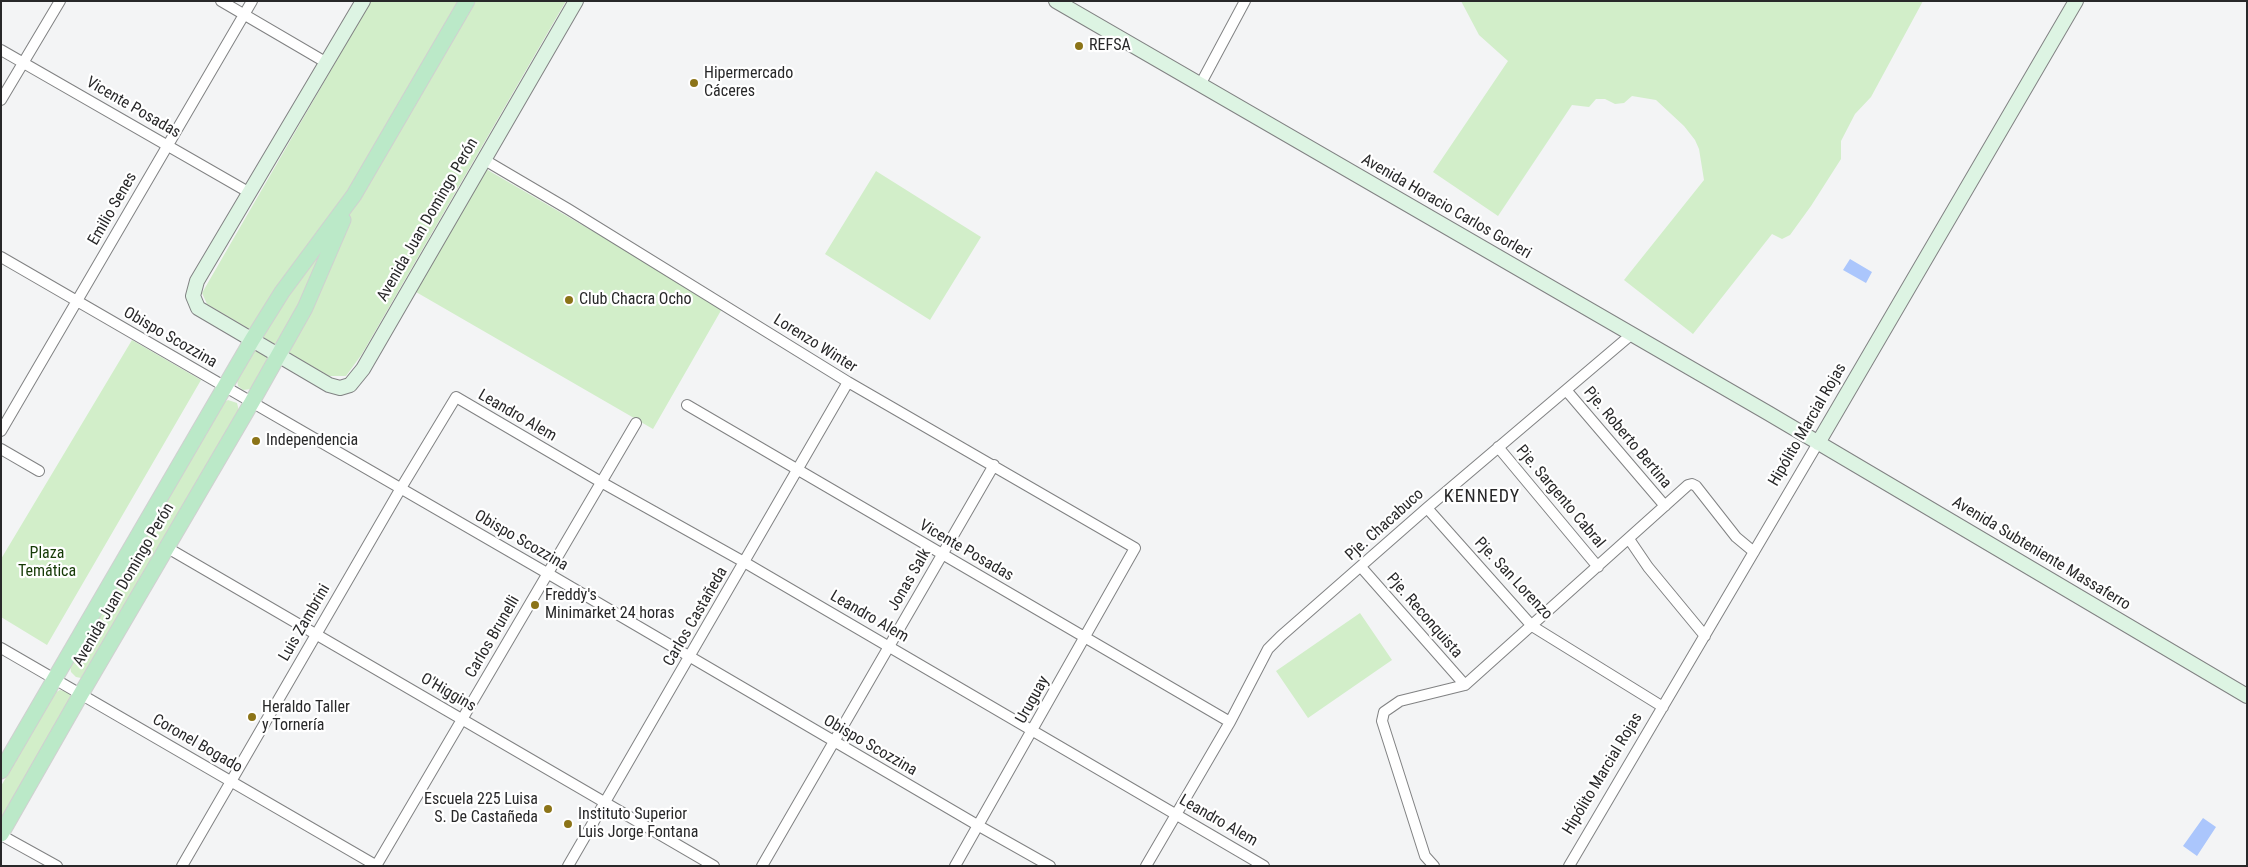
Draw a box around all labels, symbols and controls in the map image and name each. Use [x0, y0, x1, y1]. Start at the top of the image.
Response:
place label: REFSA [1089, 36, 1131, 56]
marker: REFSA [1073, 40, 1085, 52]
place label: Hipermercado Cáceres [704, 64, 793, 102]
street label: Vicente Posadas [82, 73, 184, 143]
marker: Hipermercado Cáceres [688, 77, 700, 89]
street label: Avenida Juan Domingo Perón [373, 135, 483, 305]
street label: Avenida Horacio Carlos Gorleri [1358, 150, 1534, 264]
street label: Emilio Senes [84, 169, 142, 249]
place label: Club Chacra Ocho [579, 290, 692, 310]
marker: Club Chacra Ocho [563, 294, 575, 306]
street label: Obispo Scozzina [120, 303, 220, 373]
street label: Lorenzo Winter [770, 311, 860, 377]
street label: Hipólito Marcial Rojas [1765, 360, 1851, 490]
street label: Pje. Roberto Bertina [1579, 383, 1675, 493]
street label: Leandro Alem [474, 386, 560, 446]
place label: Independencia [266, 431, 358, 451]
marker: Independencia [250, 435, 262, 447]
street label: Pje. Sargento Cabral [1511, 442, 1609, 552]
street label: Pje. Chacabuco [1342, 485, 1428, 565]
district label: KENNEDY [1443, 486, 1521, 508]
street label: Avenida Subteniente Massaferro [1948, 493, 2134, 615]
street label: Avenida Juan Domingo Perón [69, 500, 179, 670]
street label: Obispo Scozzina [471, 506, 571, 576]
street label: Vicente Posadas [915, 516, 1017, 586]
street label: Pje. San Lorenzo [1470, 534, 1556, 624]
park label: Plaza Temática [18, 544, 76, 582]
street label: Jonas Salk [884, 545, 936, 615]
street label: Carlos Castañeda [660, 564, 732, 670]
street label: Pje. Reconquista [1382, 570, 1466, 662]
street label: Luis Zambrini [275, 581, 335, 665]
place label: Freddy's Minimarket 24 horas [545, 586, 674, 624]
street label: Leandro Alem [826, 587, 912, 647]
street label: Carlos Brunelli [462, 592, 524, 682]
marker: Freddy's Minimarket 24 horas [529, 599, 541, 611]
street label: O'Higgins [417, 670, 479, 716]
street label: Uruguay [1012, 673, 1054, 727]
place label: Heraldo Taller y Tornería [262, 698, 350, 736]
street label: Hipólito Marcial Rojas [1559, 710, 1647, 838]
street label: Coronel Bogado [149, 711, 245, 777]
marker: Heraldo Taller y Tornería [246, 711, 258, 723]
street label: Obispo Scozzina [820, 711, 920, 781]
place label: Escuela 225 Luisa S. De Castañeda [424, 790, 538, 828]
street label: Leandro Alem [1175, 791, 1261, 851]
marker: Escuela 225 Luisa S. De Castañeda [542, 803, 554, 815]
place label: Instituto Superior Luis Jorge Fontana [578, 805, 698, 843]
marker: Instituto Superior Luis Jorge Fontana [562, 818, 574, 830]

